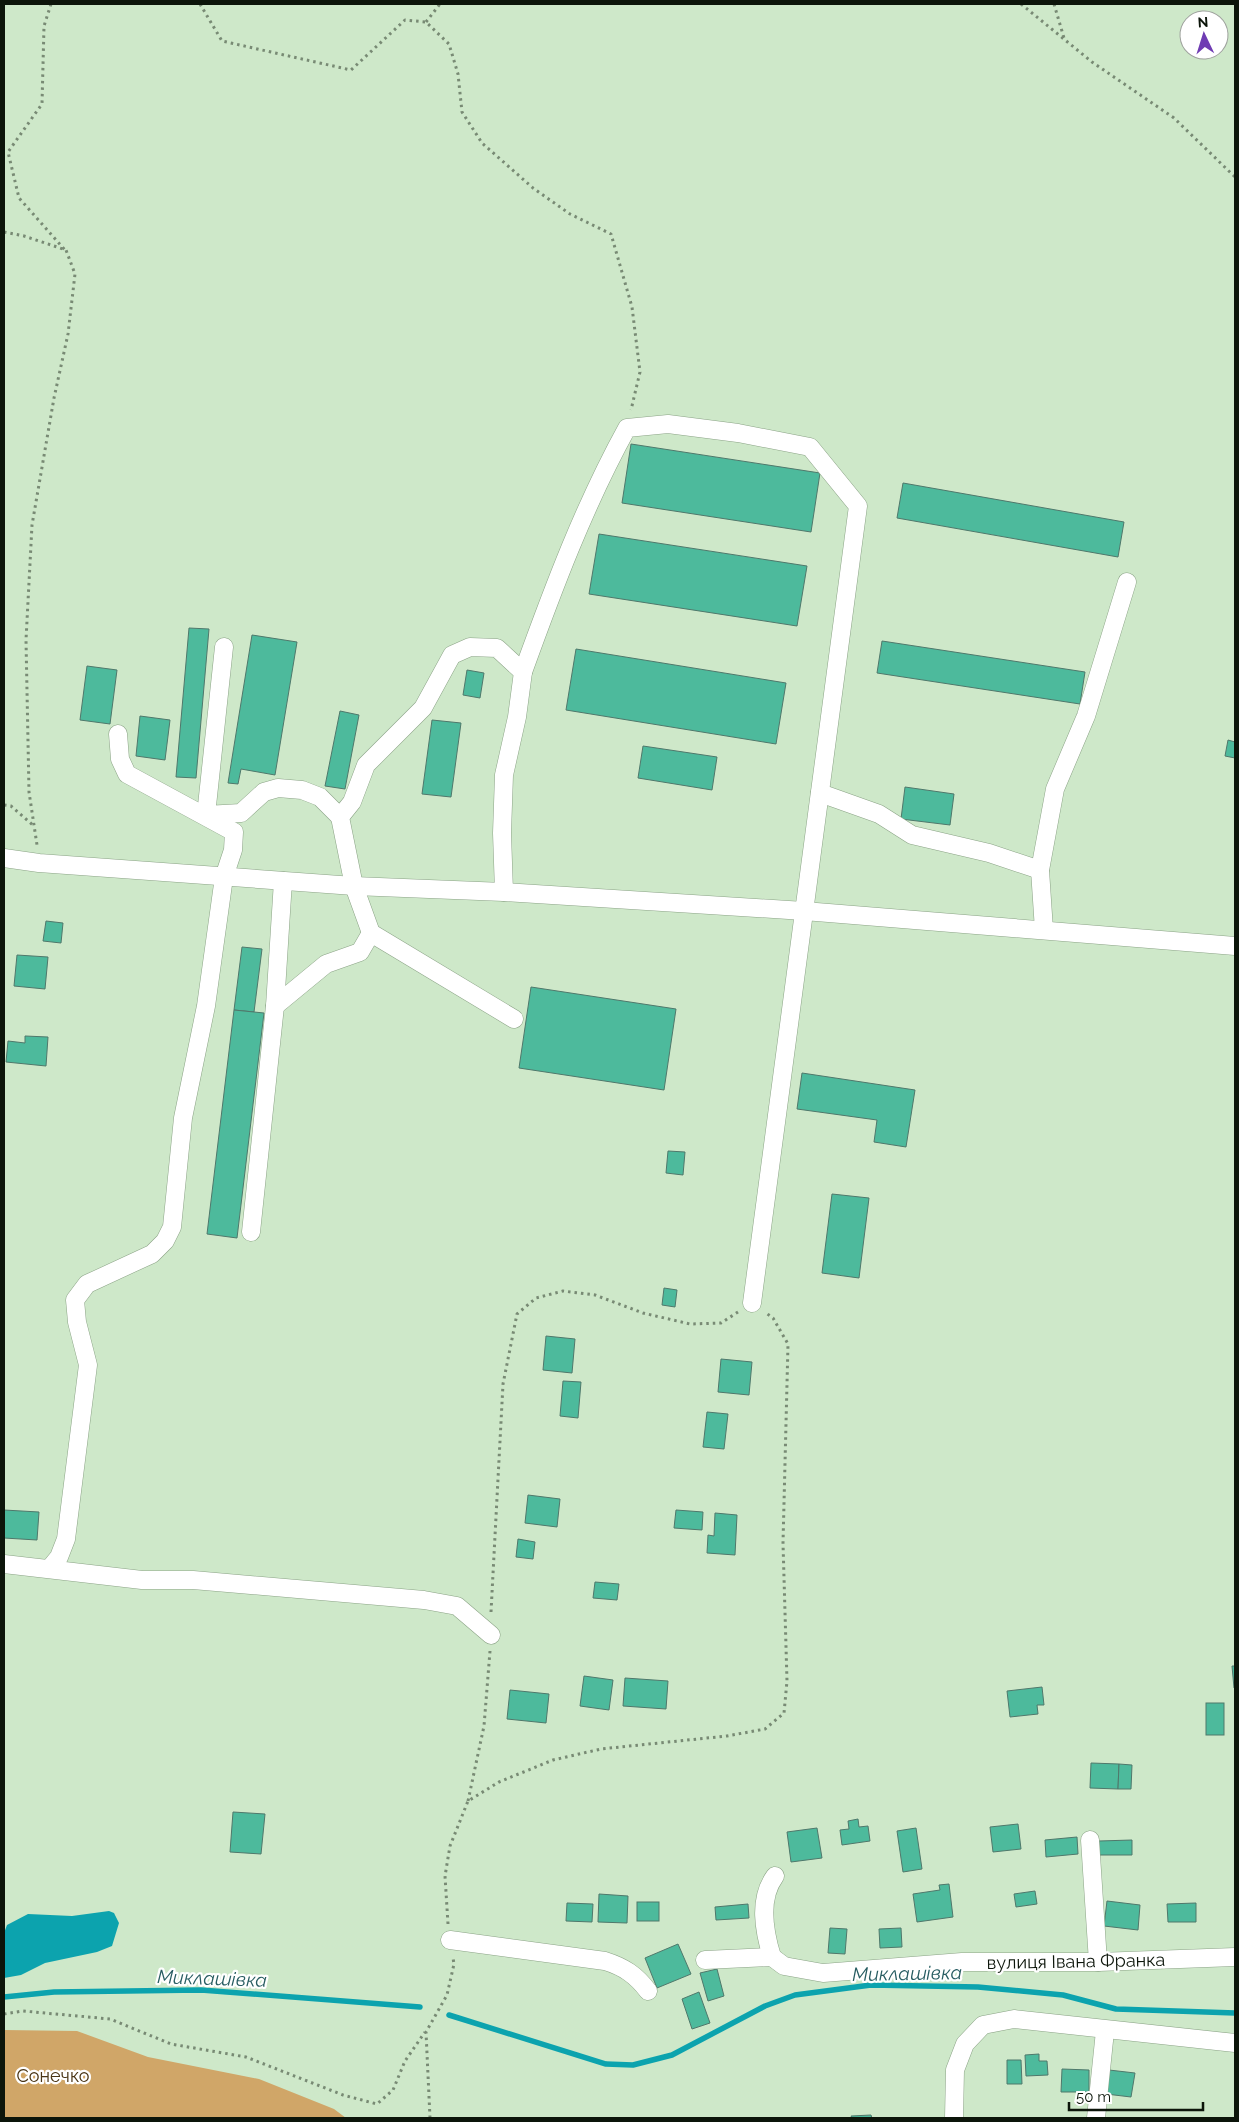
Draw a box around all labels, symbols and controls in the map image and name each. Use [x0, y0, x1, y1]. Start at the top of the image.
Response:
north arrow [1179, 10, 1229, 60]
text: N [1197, 14, 1209, 30]
street label: вулиця Івана Франка [987, 1949, 1165, 1973]
water label: Миклашівка [852, 1961, 962, 1985]
water label: Миклашівка [157, 1965, 267, 1991]
park label: Сонечко [17, 2065, 90, 2086]
scale bar [1069, 2080, 1203, 2112]
text: 50 m [1076, 2088, 1111, 2106]

